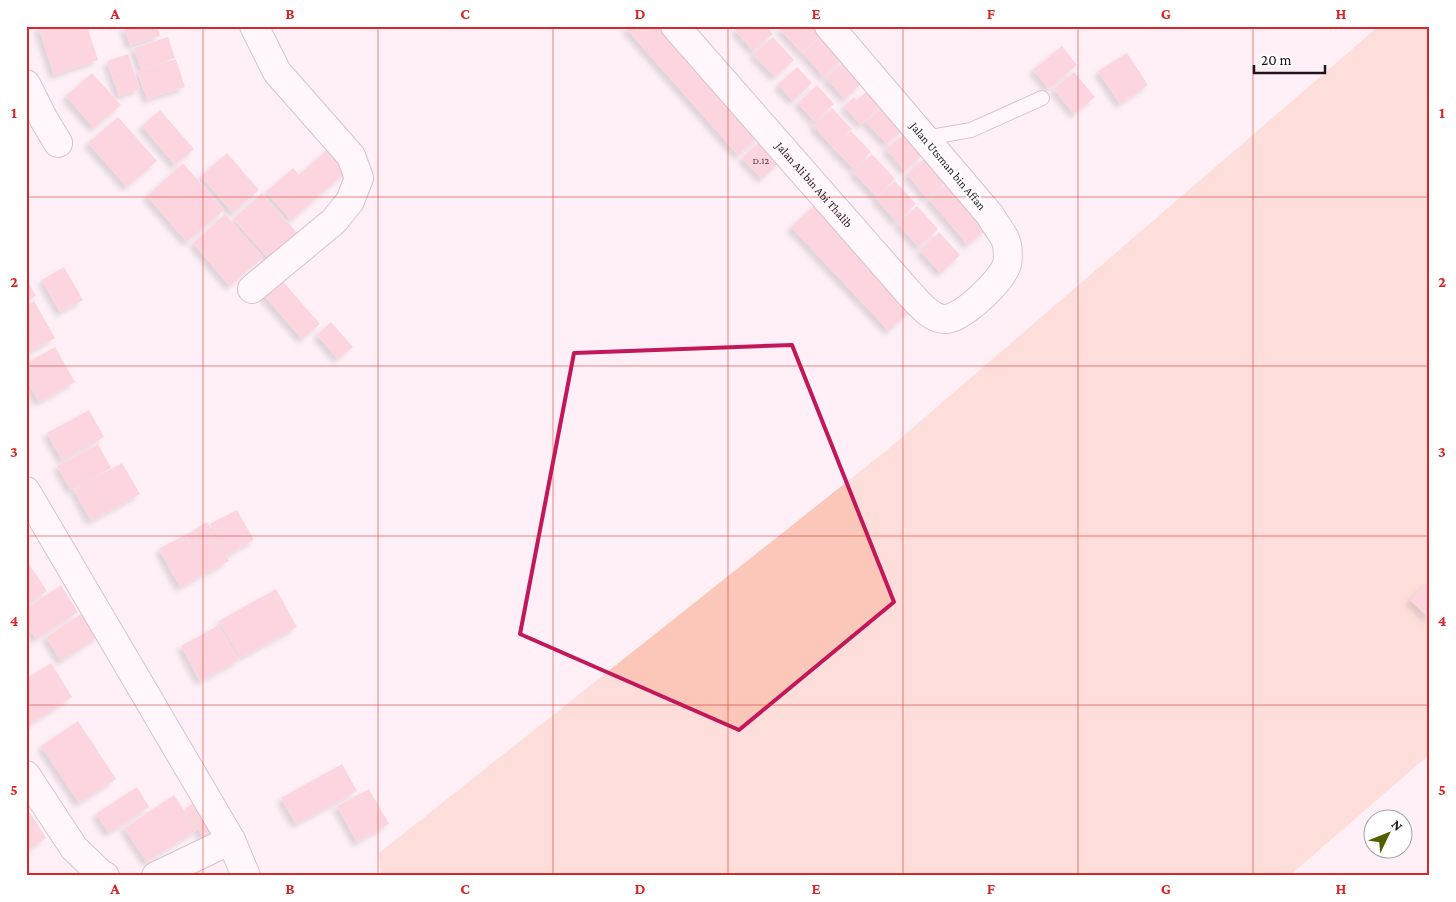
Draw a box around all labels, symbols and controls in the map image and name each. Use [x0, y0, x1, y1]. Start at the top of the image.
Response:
text: A [109, 5, 120, 22]
text: B [285, 5, 295, 22]
text: C [460, 5, 470, 22]
text: D [634, 5, 646, 22]
text: E [811, 5, 821, 22]
text: F [987, 5, 996, 22]
text: G [1161, 5, 1171, 22]
text: H [1336, 5, 1347, 22]
scale bar [1254, 42, 1325, 74]
text: 20 m [1261, 52, 1292, 68]
text: 1 [11, 104, 17, 121]
text: 1 [1439, 104, 1445, 121]
street label: Jalan Utsman bin Affan [906, 118, 989, 213]
street label: Jalan Ali bin Abi Thalib [772, 138, 855, 230]
house number: D.12 [753, 155, 770, 166]
text: 2 [10, 273, 18, 290]
text: 2 [1438, 273, 1446, 290]
text: 3 [10, 443, 18, 460]
text: 3 [1438, 443, 1446, 460]
text: 4 [10, 612, 19, 629]
text: 4 [1438, 612, 1447, 629]
text: 5 [10, 781, 18, 798]
text: 5 [1438, 781, 1446, 798]
north arrow [1364, 810, 1414, 860]
text: N [1388, 816, 1407, 834]
text: A [109, 880, 120, 897]
text: B [285, 880, 295, 897]
text: C [460, 880, 470, 897]
text: D [634, 880, 646, 897]
text: E [811, 880, 821, 897]
text: F [987, 880, 996, 897]
text: G [1161, 880, 1171, 897]
text: H [1336, 880, 1347, 897]

